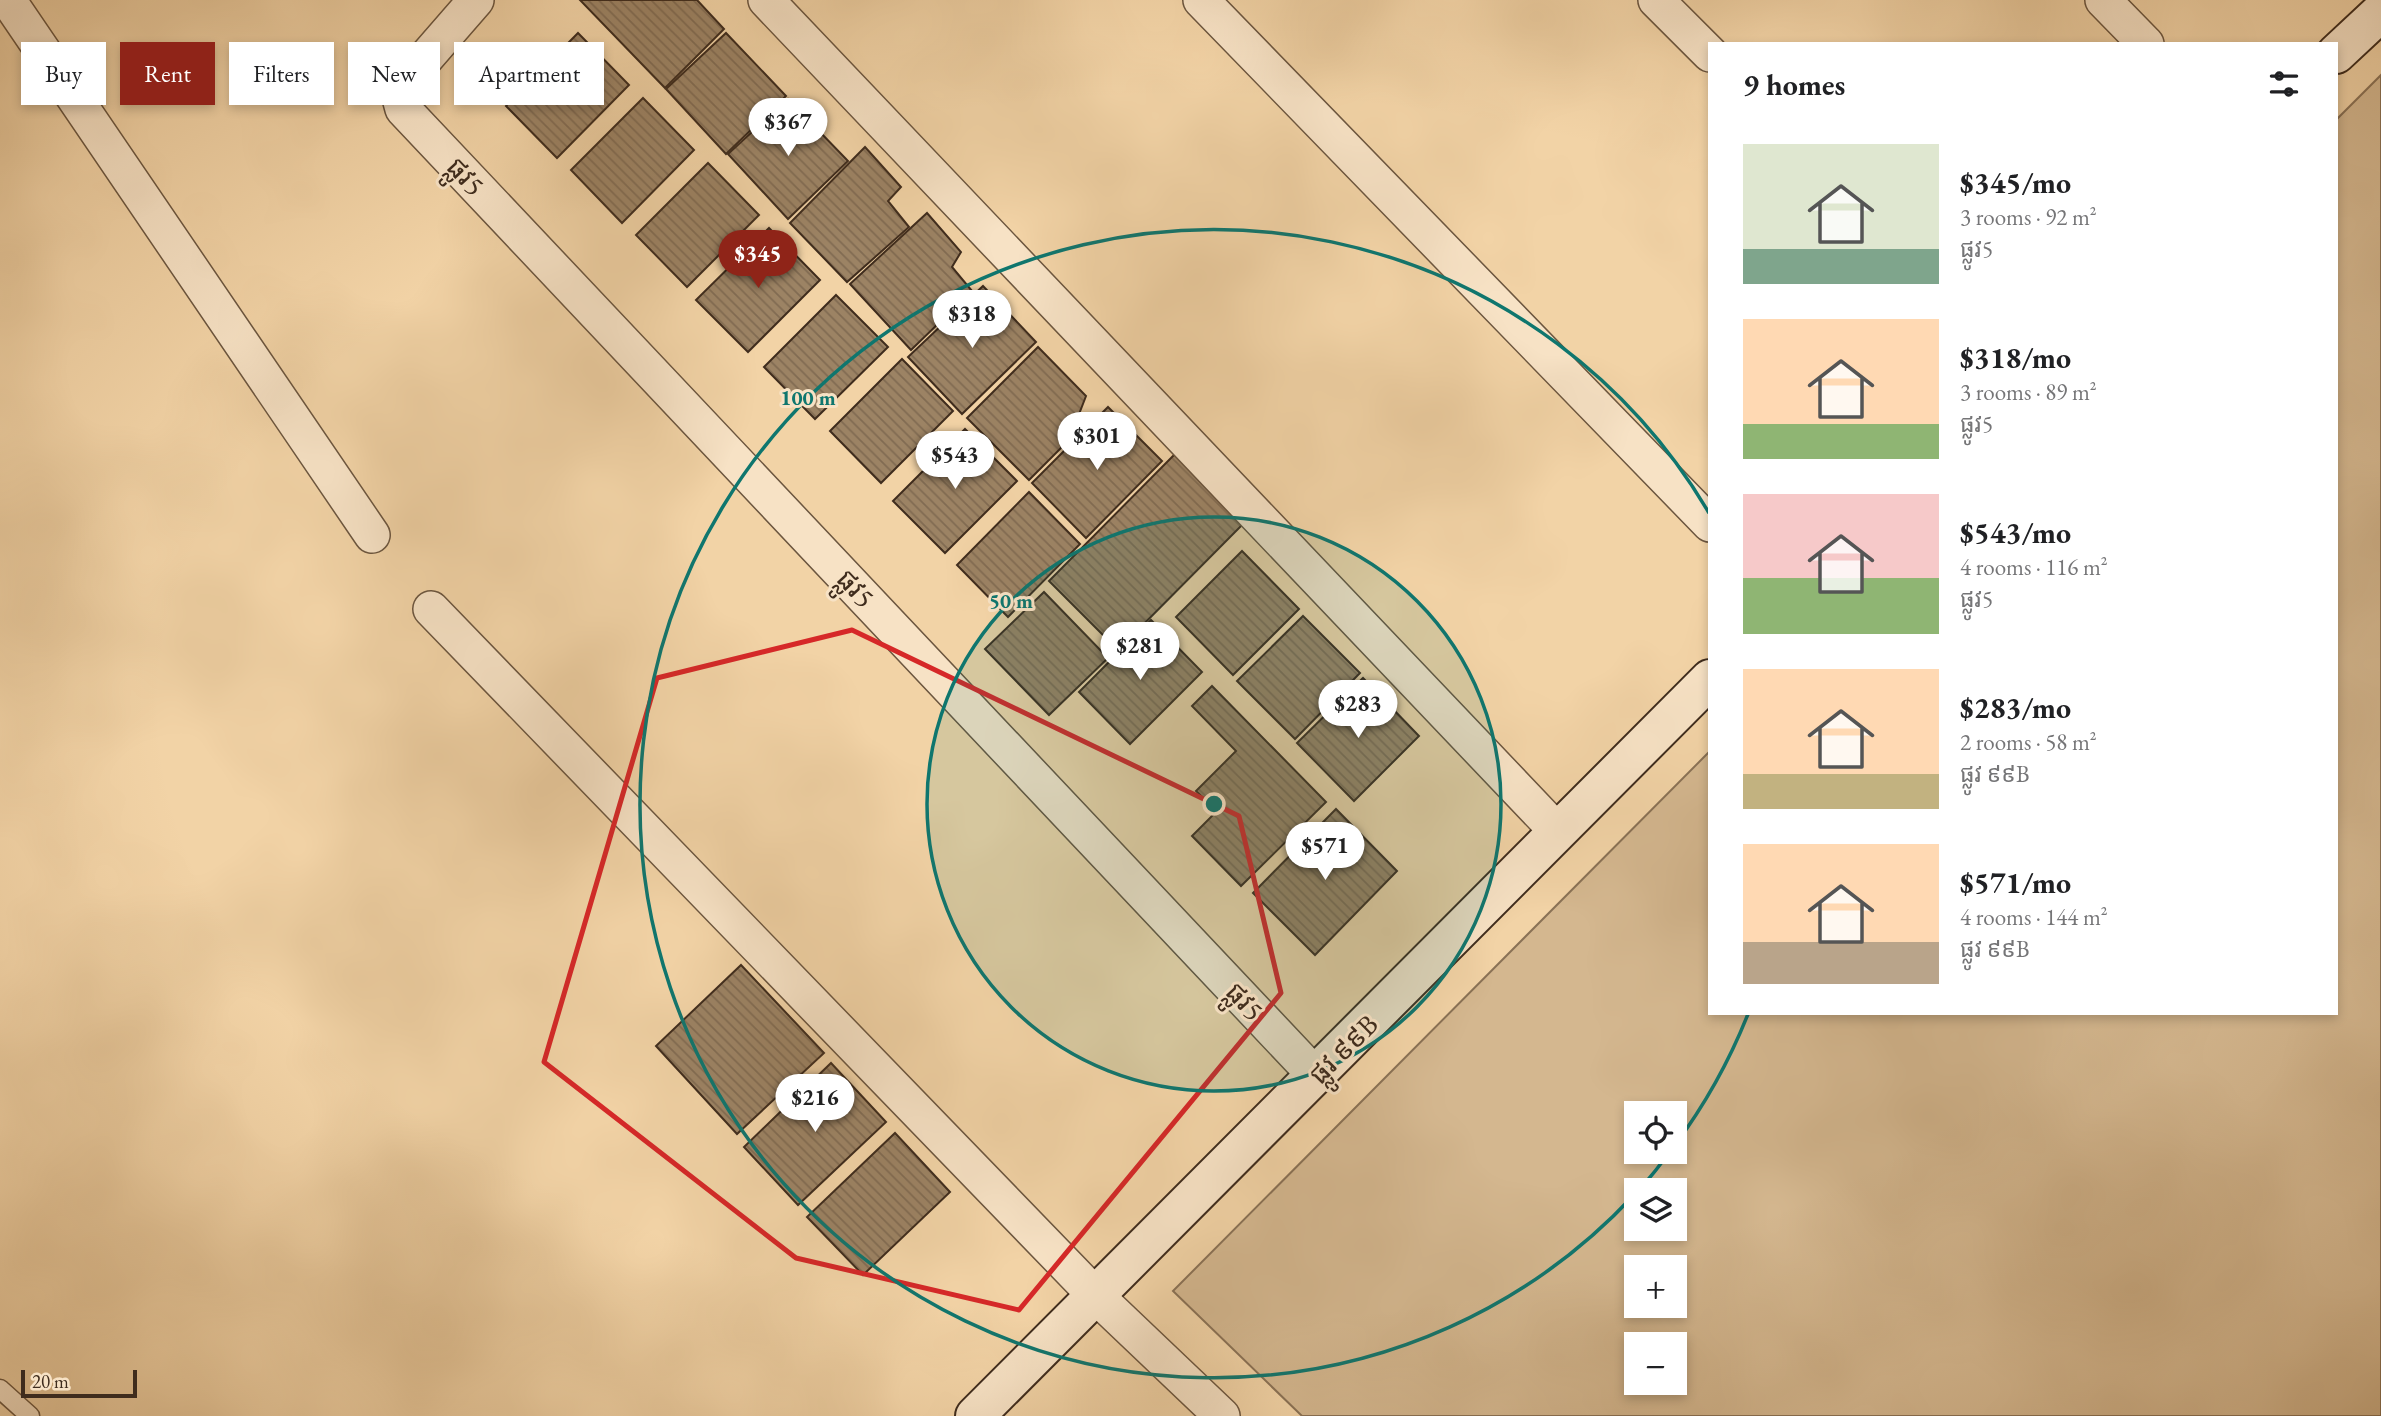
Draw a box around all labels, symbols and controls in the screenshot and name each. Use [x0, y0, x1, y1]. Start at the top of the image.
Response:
chip: Buy [21, 42, 106, 105]
chip: Rent [120, 42, 215, 105]
chip: Filters [229, 42, 334, 105]
chip: New [348, 42, 440, 105]
chip: Apartment [454, 42, 604, 105]
text: 9 homes [1743, 65, 1845, 104]
icon: filters [2265, 65, 2303, 103]
pin: $367 [747, 99, 829, 158]
text: $367 [764, 106, 812, 136]
street label: ផ្លូវ5 [434, 149, 493, 208]
text: $345/mo [1960, 163, 2071, 202]
icon: home [1799, 172, 1883, 256]
text: 3 rooms · 92 m² [1960, 202, 2097, 232]
pin: $345 [717, 230, 799, 290]
text: ផ្លូវ5 [1960, 234, 1993, 264]
text: $345 [734, 238, 782, 268]
pin: $318 [931, 290, 1013, 350]
text: $318 [948, 298, 996, 328]
text: $318/mo [1960, 338, 2071, 377]
icon: home [1799, 347, 1883, 431]
text: 3 rooms · 89 m² [1960, 377, 2097, 407]
text: 100 m [780, 384, 836, 411]
text: ផ្លូវ5 [1960, 409, 1993, 439]
pin: $301 [1056, 412, 1138, 472]
text: $301 [1073, 420, 1121, 450]
pin: $543 [914, 432, 996, 491]
text: $543 [931, 439, 979, 469]
text: $543/mo [1960, 513, 2071, 552]
icon: home [1799, 522, 1883, 606]
text: 4 rooms · 116 m² [1960, 552, 2108, 582]
street label: ផ្លូវ5 [824, 561, 883, 620]
text: ផ្លូវ5 [1960, 584, 1993, 614]
text: 50 m [989, 587, 1033, 614]
pin: $281 [1099, 622, 1181, 682]
text: $281 [1116, 630, 1164, 660]
pin: $283 [1317, 680, 1399, 740]
text: $283 [1334, 688, 1382, 718]
text: $283/mo [1960, 688, 2071, 727]
icon: home [1799, 697, 1883, 781]
text: 2 rooms · 58 m² [1960, 727, 2097, 757]
text: ផ្លូវ ៩៩B [1960, 759, 2029, 789]
centre of rings [1202, 792, 1226, 816]
pin: $571 [1284, 822, 1366, 882]
text: $571 [1301, 830, 1349, 860]
text: $571/mo [1960, 863, 2071, 902]
icon: home [1799, 872, 1883, 956]
text: 4 rooms · 144 m² [1960, 902, 2108, 932]
text: ផ្លូវ ៩៩B [1960, 934, 2029, 964]
street label: ផ្លូវ5 [1213, 974, 1272, 1033]
street label: ផ្លូវ ៩៩B [1300, 1006, 1391, 1097]
pin: $216 [774, 1074, 856, 1134]
text: $216 [791, 1082, 839, 1112]
map controls [1624, 1101, 1687, 1395]
button: locate [1624, 1101, 1687, 1164]
button: layers [1624, 1178, 1687, 1241]
button: + [1624, 1255, 1687, 1318]
button: − [1624, 1332, 1687, 1395]
scale bar [21, 1367, 136, 1399]
text: 20 m [32, 1369, 69, 1394]

